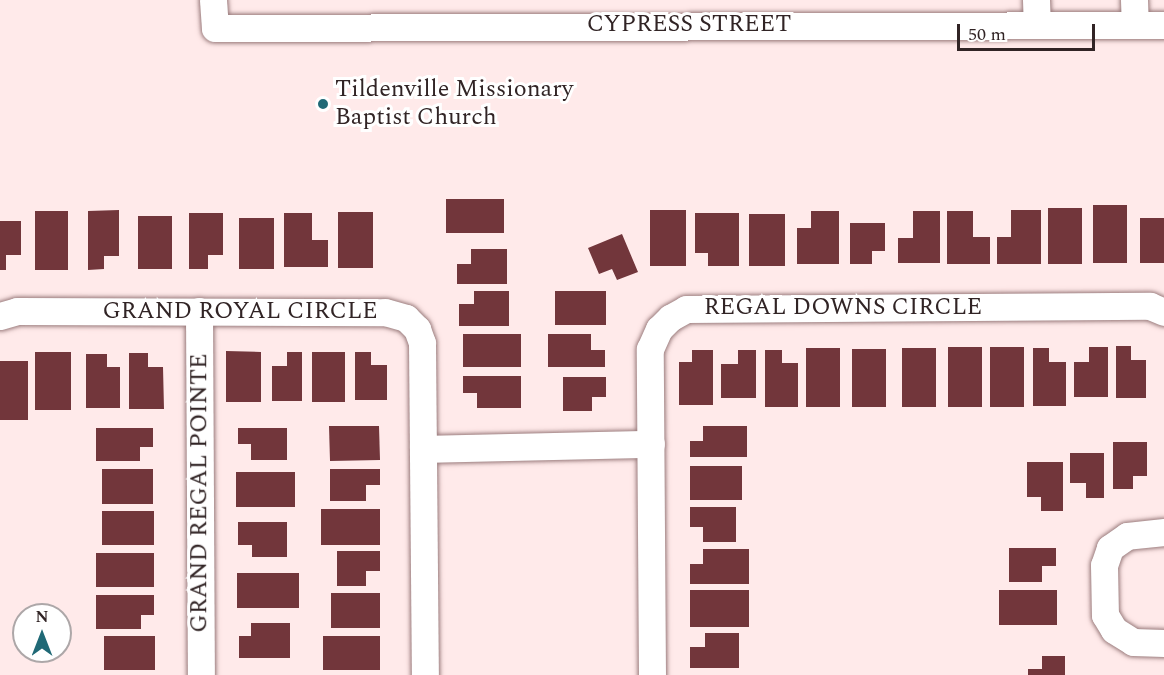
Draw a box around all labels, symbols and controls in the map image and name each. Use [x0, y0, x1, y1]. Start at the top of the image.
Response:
street label: CYPRESS STREET [587, 11, 791, 39]
scale bar [960, 12, 1098, 50]
text: 50 m [968, 21, 1006, 48]
place label: Tildenville Missionary Baptist Church [335, 76, 573, 132]
marker: Tildenville Missionary Baptist Church [316, 97, 330, 111]
street label: REGAL DOWNS CIRCLE [704, 294, 982, 322]
street label: GRAND ROYAL CIRCLE [102, 298, 378, 326]
street label: GRAND REGAL POINTE [186, 353, 214, 633]
north arrow [12, 603, 72, 663]
text: N [35, 605, 49, 629]

